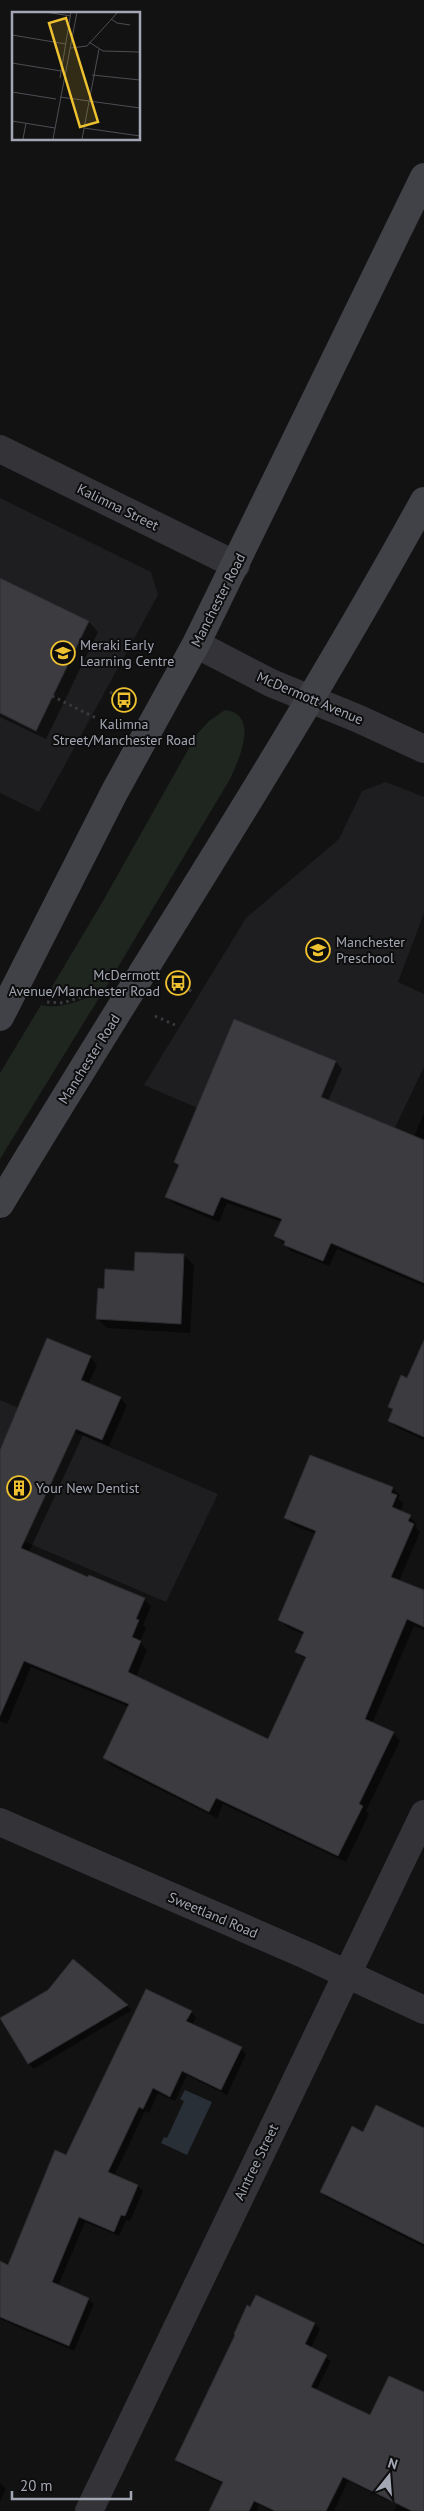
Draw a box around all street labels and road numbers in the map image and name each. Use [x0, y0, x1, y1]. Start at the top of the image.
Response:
street label: Kalimna Street [74, 480, 162, 535]
street label: Manchester Road [187, 550, 249, 650]
street label: McDermott Avenue [254, 667, 366, 729]
street label: Manchester Road [54, 1011, 124, 1107]
street label: Sweetland Road [165, 1888, 261, 1942]
street label: Aintree Street [230, 2121, 282, 2203]

